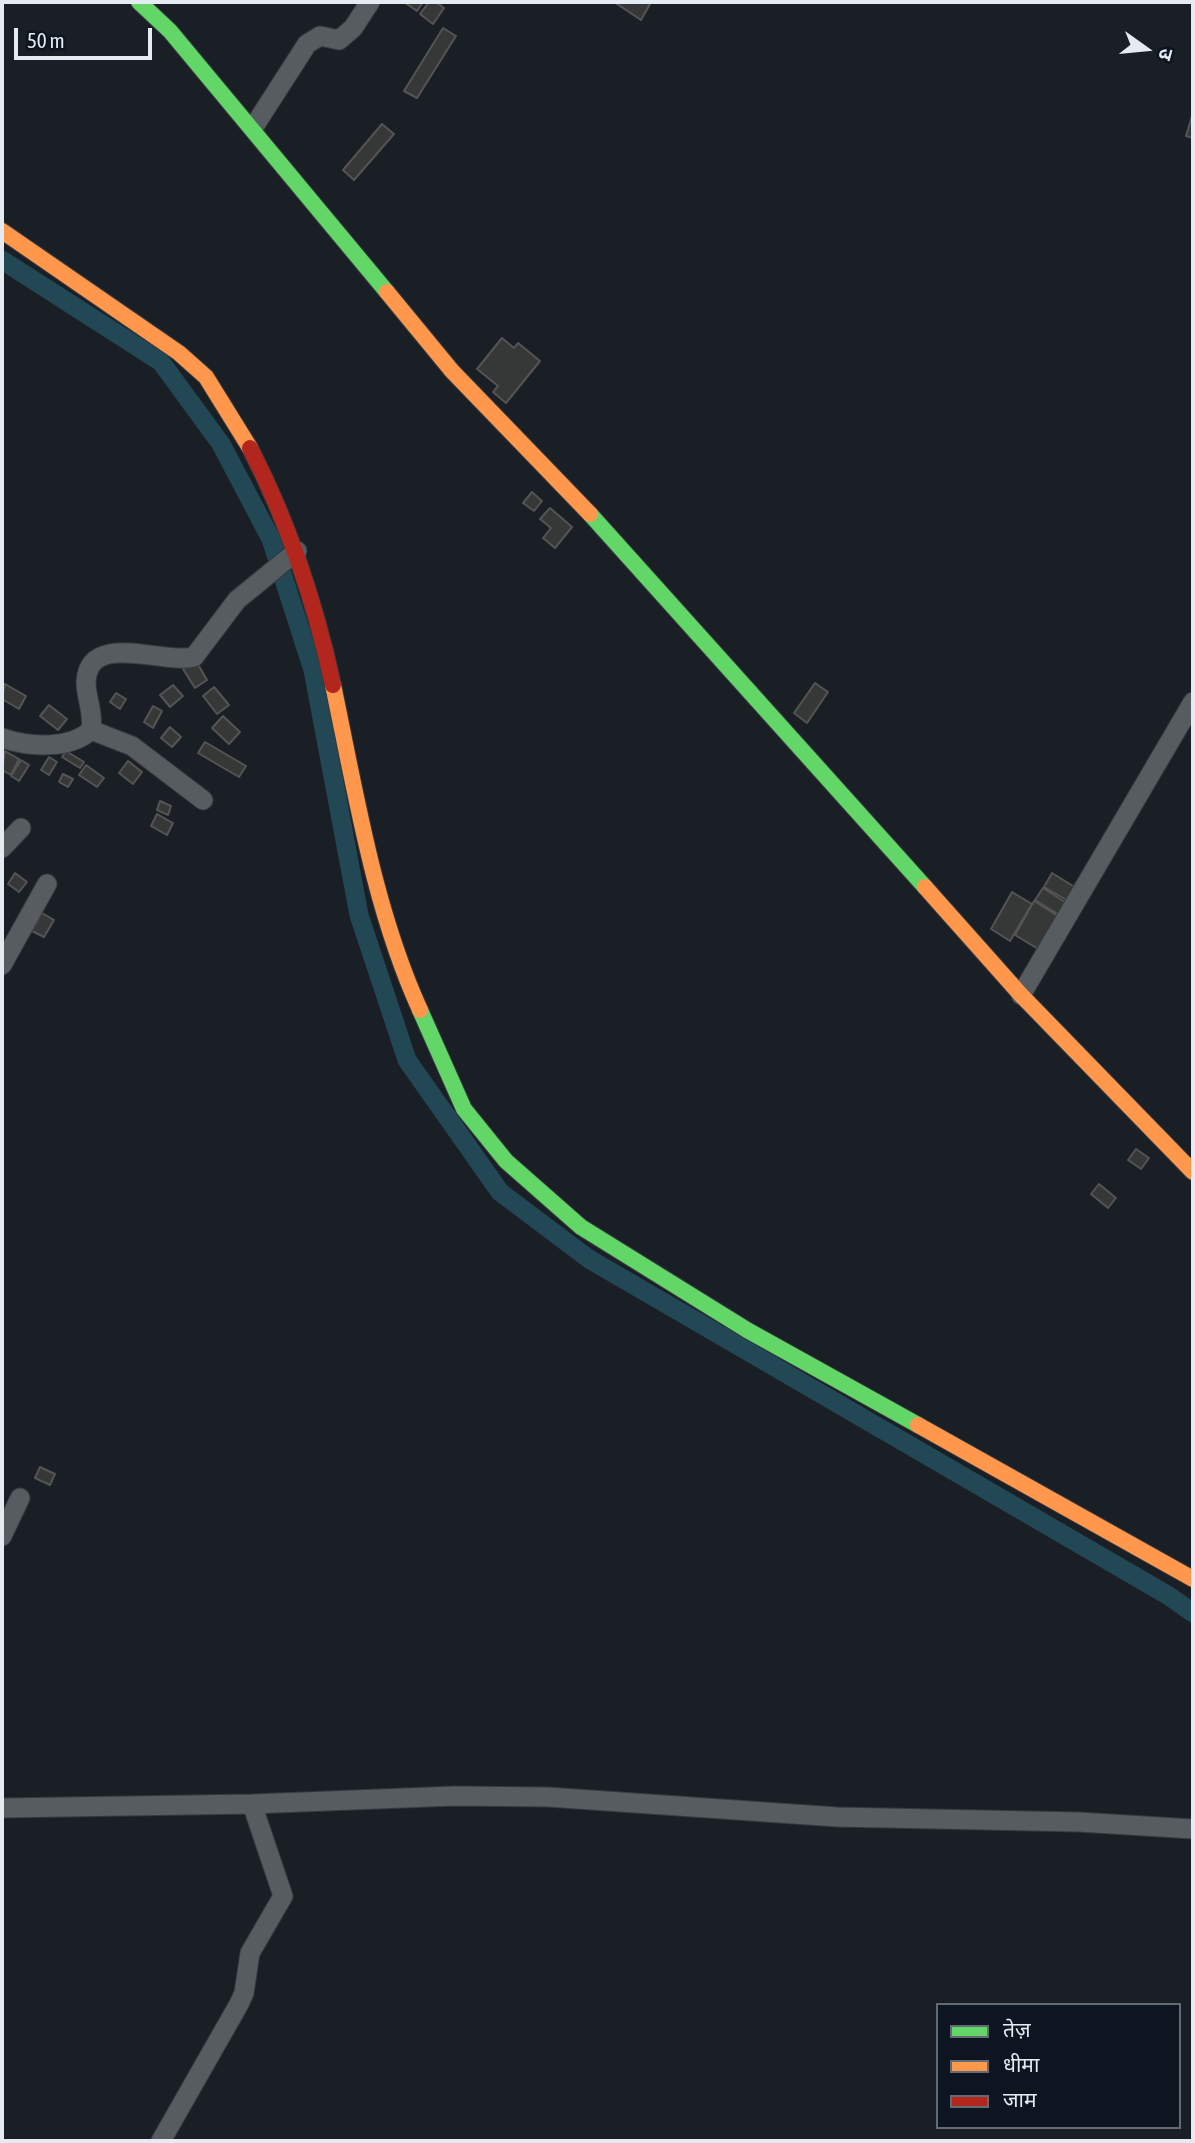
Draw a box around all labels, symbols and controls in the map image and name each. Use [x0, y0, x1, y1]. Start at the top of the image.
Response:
scale bar [18, 14, 156, 58]
north arrow [1111, 14, 1181, 84]
text: 50 m [27, 28, 65, 52]
text: उ [1154, 46, 1178, 63]
legend [936, 2003, 1181, 2129]
text: तेज़ [1003, 2017, 1031, 2041]
text: धीमा [1003, 2052, 1039, 2076]
text: जाम [1003, 2087, 1037, 2111]

